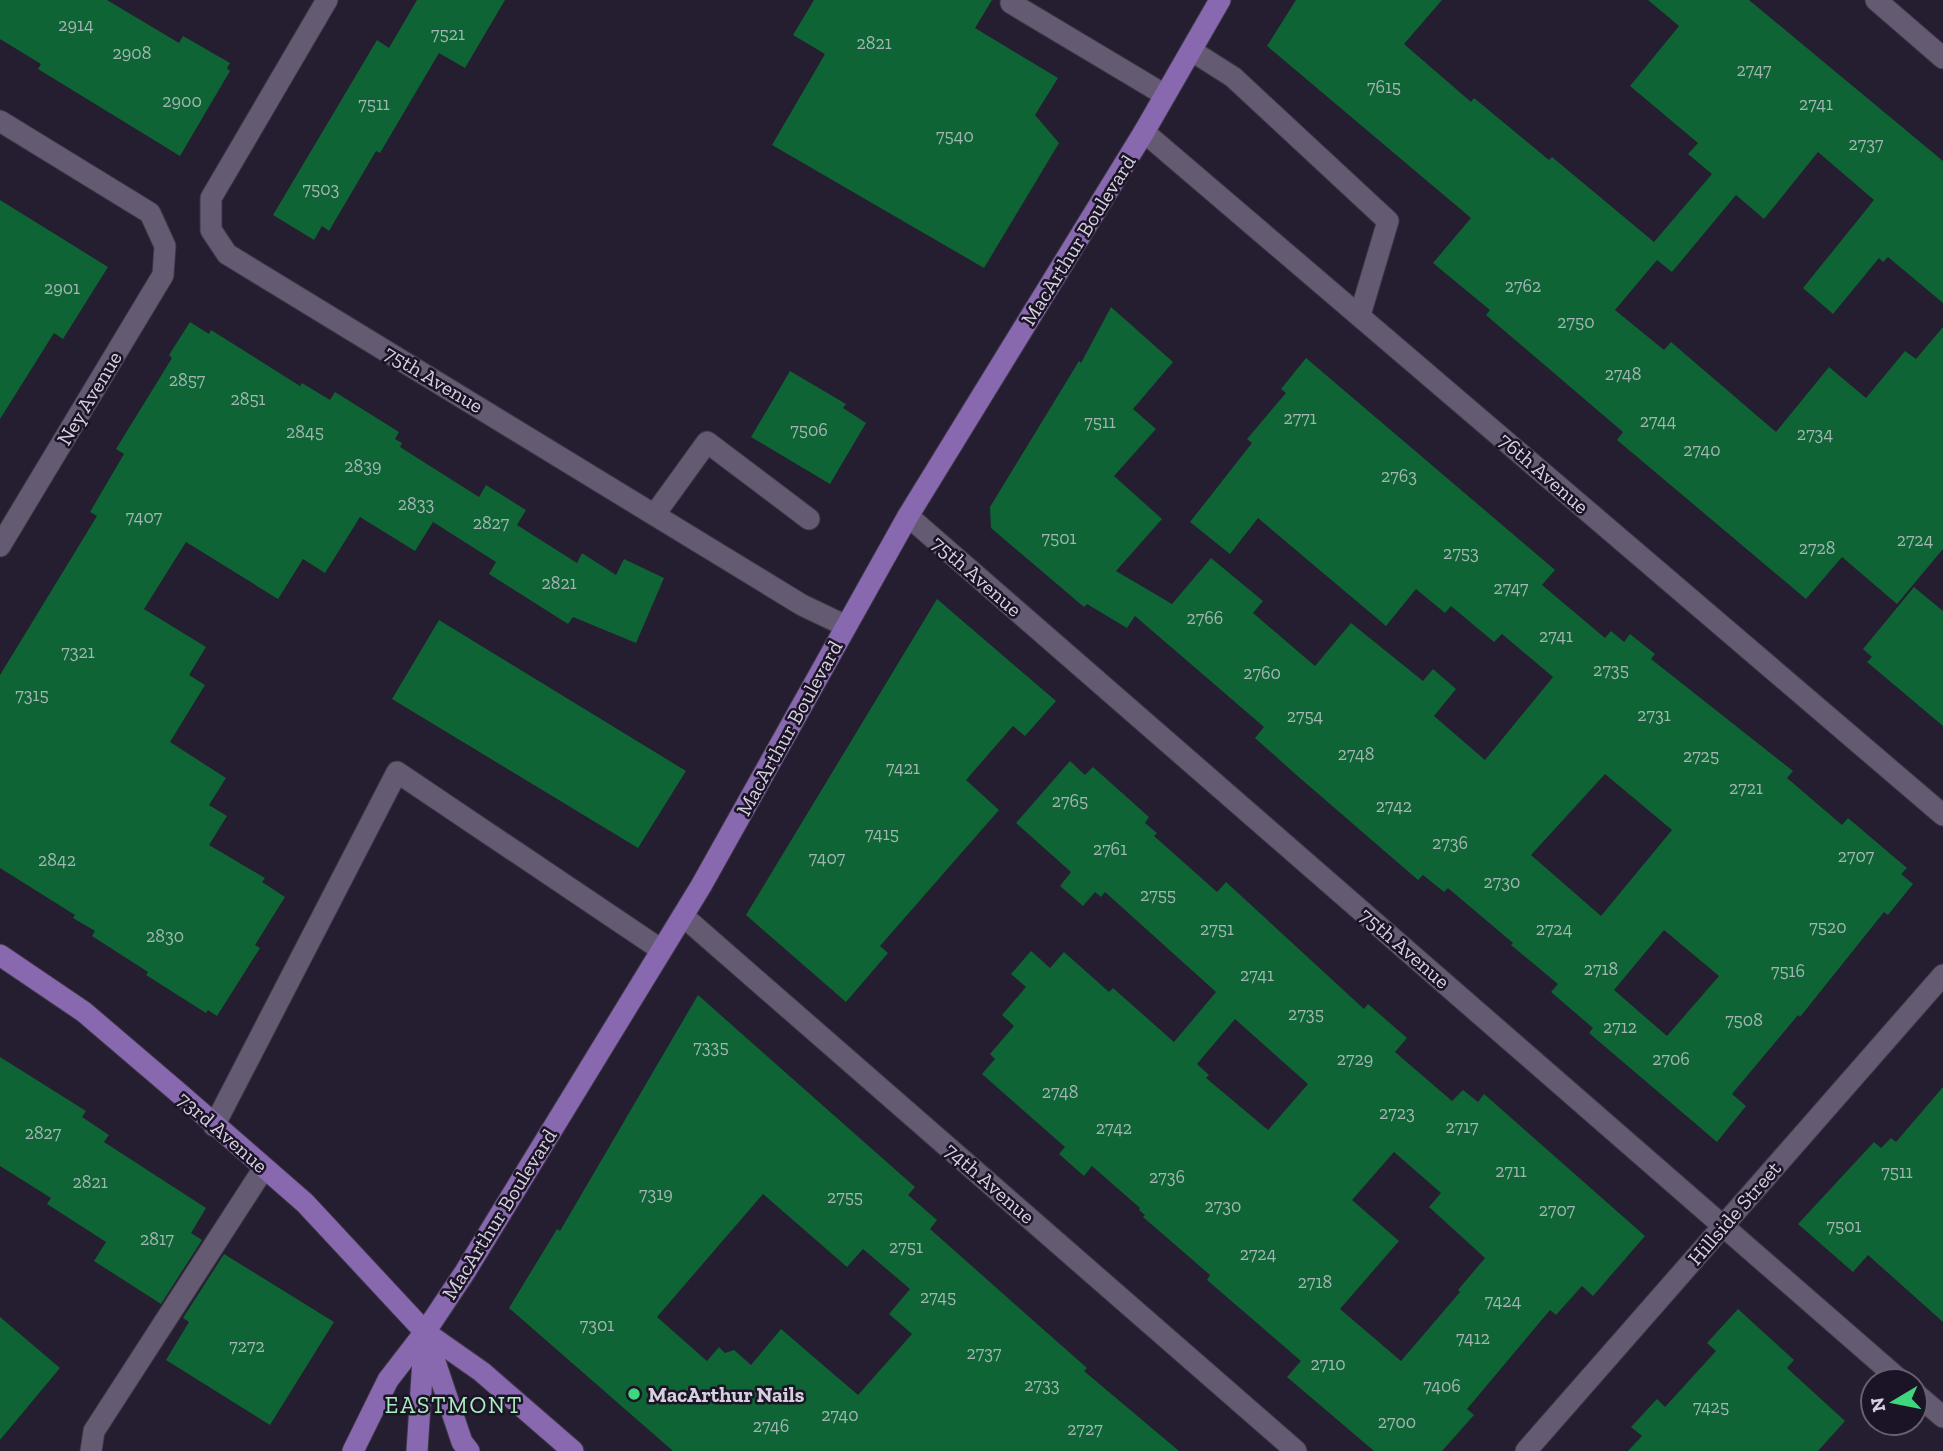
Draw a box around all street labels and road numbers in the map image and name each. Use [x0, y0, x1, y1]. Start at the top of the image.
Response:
street label: MacArthur Boulevard [1015, 150, 1141, 330]
street label: 75th Avenue [380, 340, 488, 418]
street label: Ney Avenue [51, 346, 127, 450]
street label: 76th Avenue [1494, 427, 1594, 519]
street label: 75th Avenue [927, 530, 1027, 622]
street label: MacArthur Boulevard [730, 636, 848, 820]
street label: 75th Avenue [1355, 902, 1455, 994]
street label: 73rd Avenue [173, 1086, 273, 1178]
street label: MacArthur Boulevard [436, 1124, 562, 1304]
street label: 74th Avenue [940, 1137, 1040, 1229]
street label: Hillside Street [1682, 1156, 1786, 1270]

